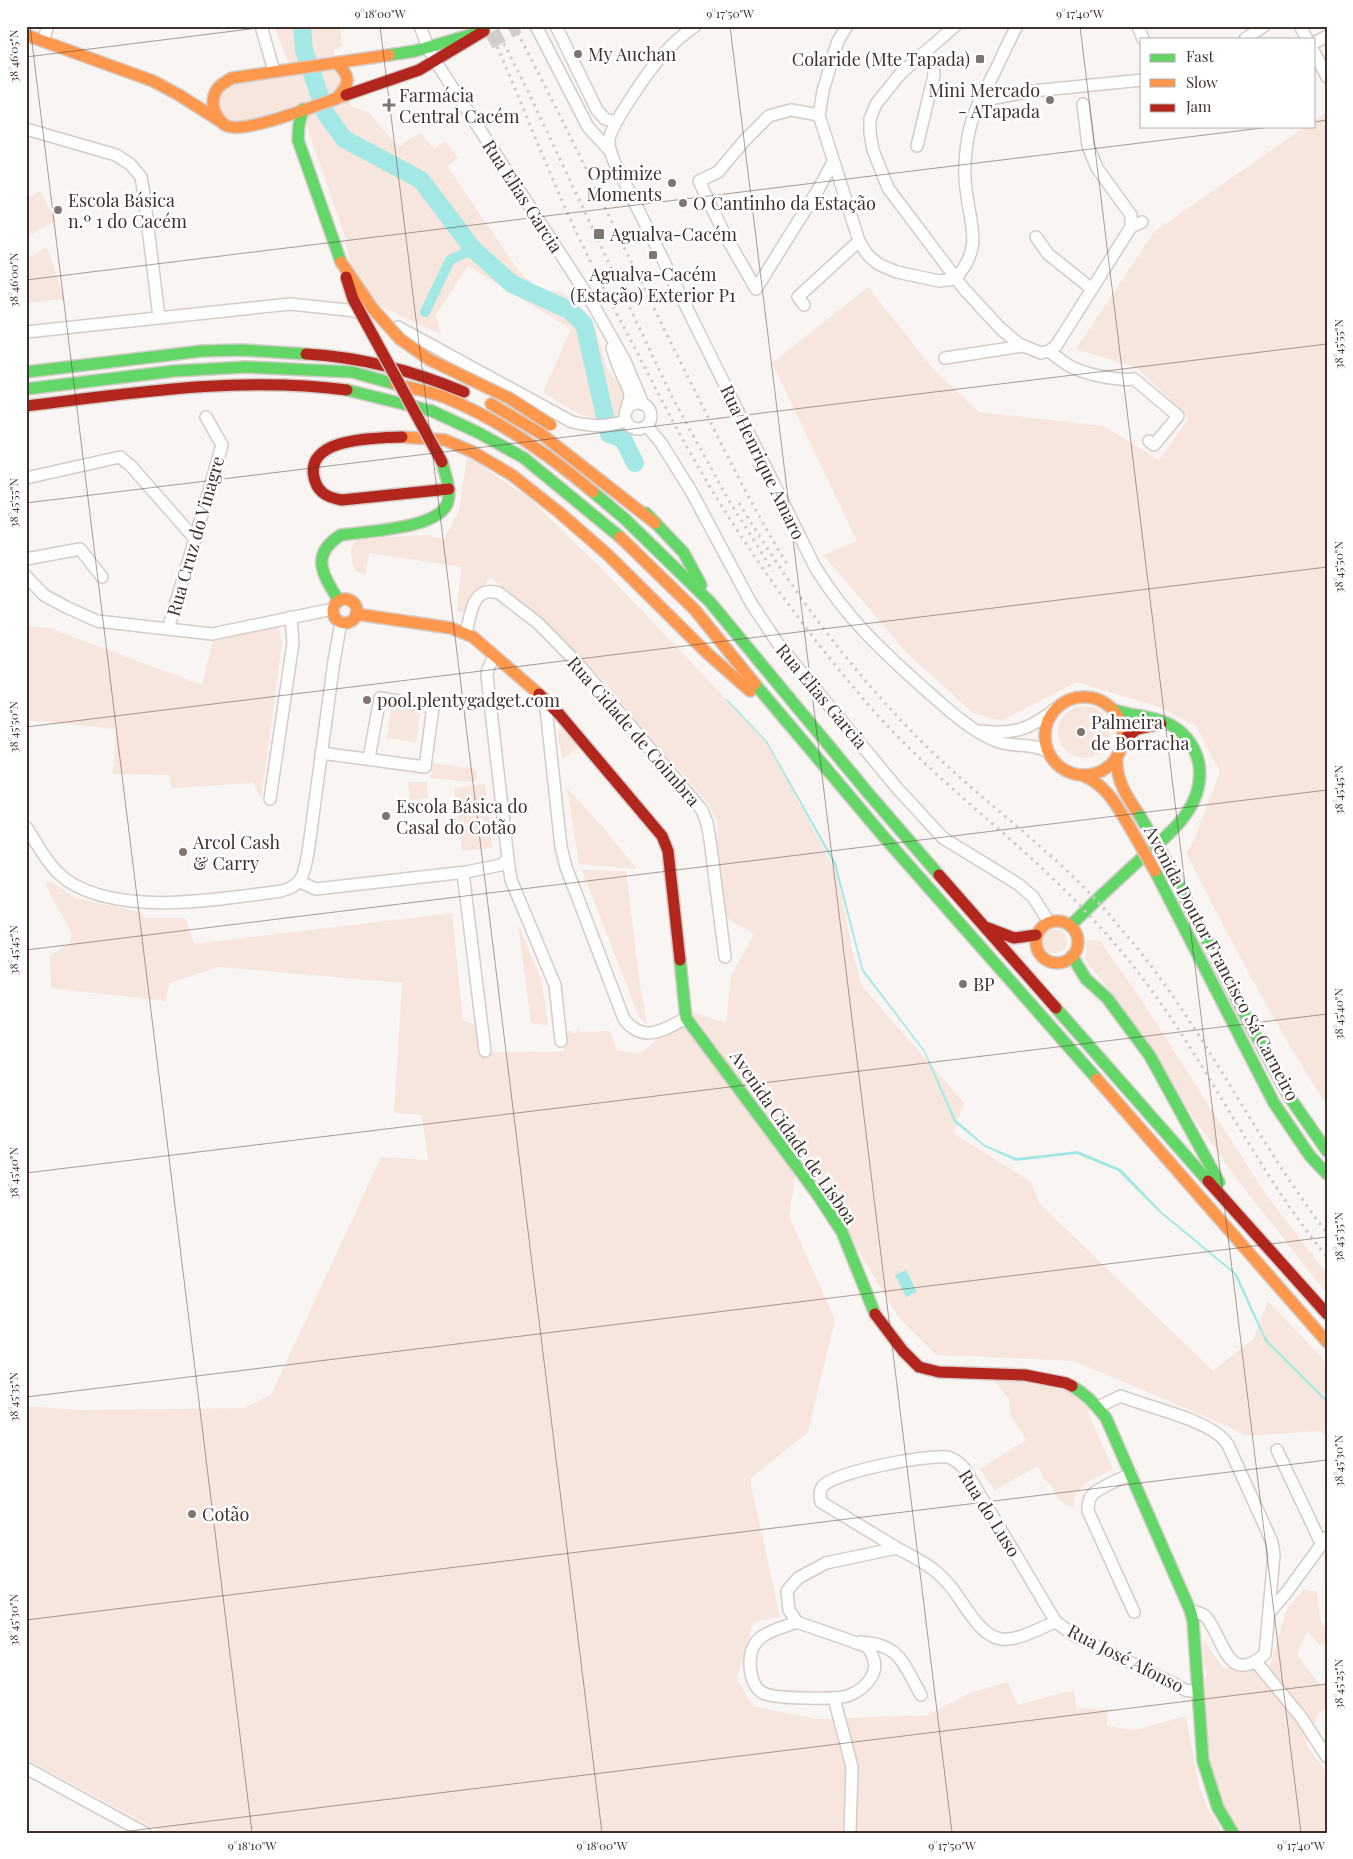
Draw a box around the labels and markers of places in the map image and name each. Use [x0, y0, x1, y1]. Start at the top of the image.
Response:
place label: My Auchan [588, 42, 676, 66]
place label: Colaride (Mte Tapada) [792, 47, 970, 71]
marker: My Auchan [572, 48, 584, 60]
marker: Colaride (Mte Tapada) [974, 53, 986, 65]
place label: Mini Mercado - ATapada [928, 78, 1040, 123]
place label: Farmácia Central Cacém [399, 83, 519, 128]
marker: Mini Mercado - ATapada [1044, 94, 1056, 106]
marker: Farmácia Central Cacém [383, 99, 395, 111]
place label: Optimize Moments [587, 161, 662, 206]
marker: Optimize Moments [666, 177, 678, 189]
place label: Escola Básica n.º 1 do Cacém [68, 188, 187, 233]
place label: O Cantinho da Estação [693, 191, 876, 215]
marker: O Cantinho da Estação [677, 197, 689, 209]
marker: Escola Básica n.º 1 do Cacém [52, 204, 64, 216]
place label: Agualva-Cacém [609, 222, 737, 246]
marker: Agualva-Cacém [592, 227, 606, 241]
marker: Agualva-Cacém (Estação) Exterior P1 [647, 249, 659, 261]
place label: Agualva-Cacém (Estação) Exterior P1 [570, 262, 736, 307]
place label: pool.plentygadget.com [377, 688, 560, 712]
marker: pool.plentygadget.com [361, 694, 373, 706]
place label: Palmeira de Borracha [1091, 710, 1189, 755]
marker: Palmeira de Borracha [1075, 726, 1087, 738]
place label: Escola Básica do Casal do Cotão [396, 794, 528, 839]
marker: Escola Básica do Casal do Cotão [380, 810, 392, 822]
place label: Arcol Cash & Carry [192, 830, 280, 875]
marker: Arcol Cash & Carry [177, 846, 189, 858]
place label: BP [973, 972, 995, 996]
marker: BP [957, 978, 969, 990]
place label: Cotão [202, 1502, 250, 1526]
marker: Cotão [186, 1508, 198, 1520]

